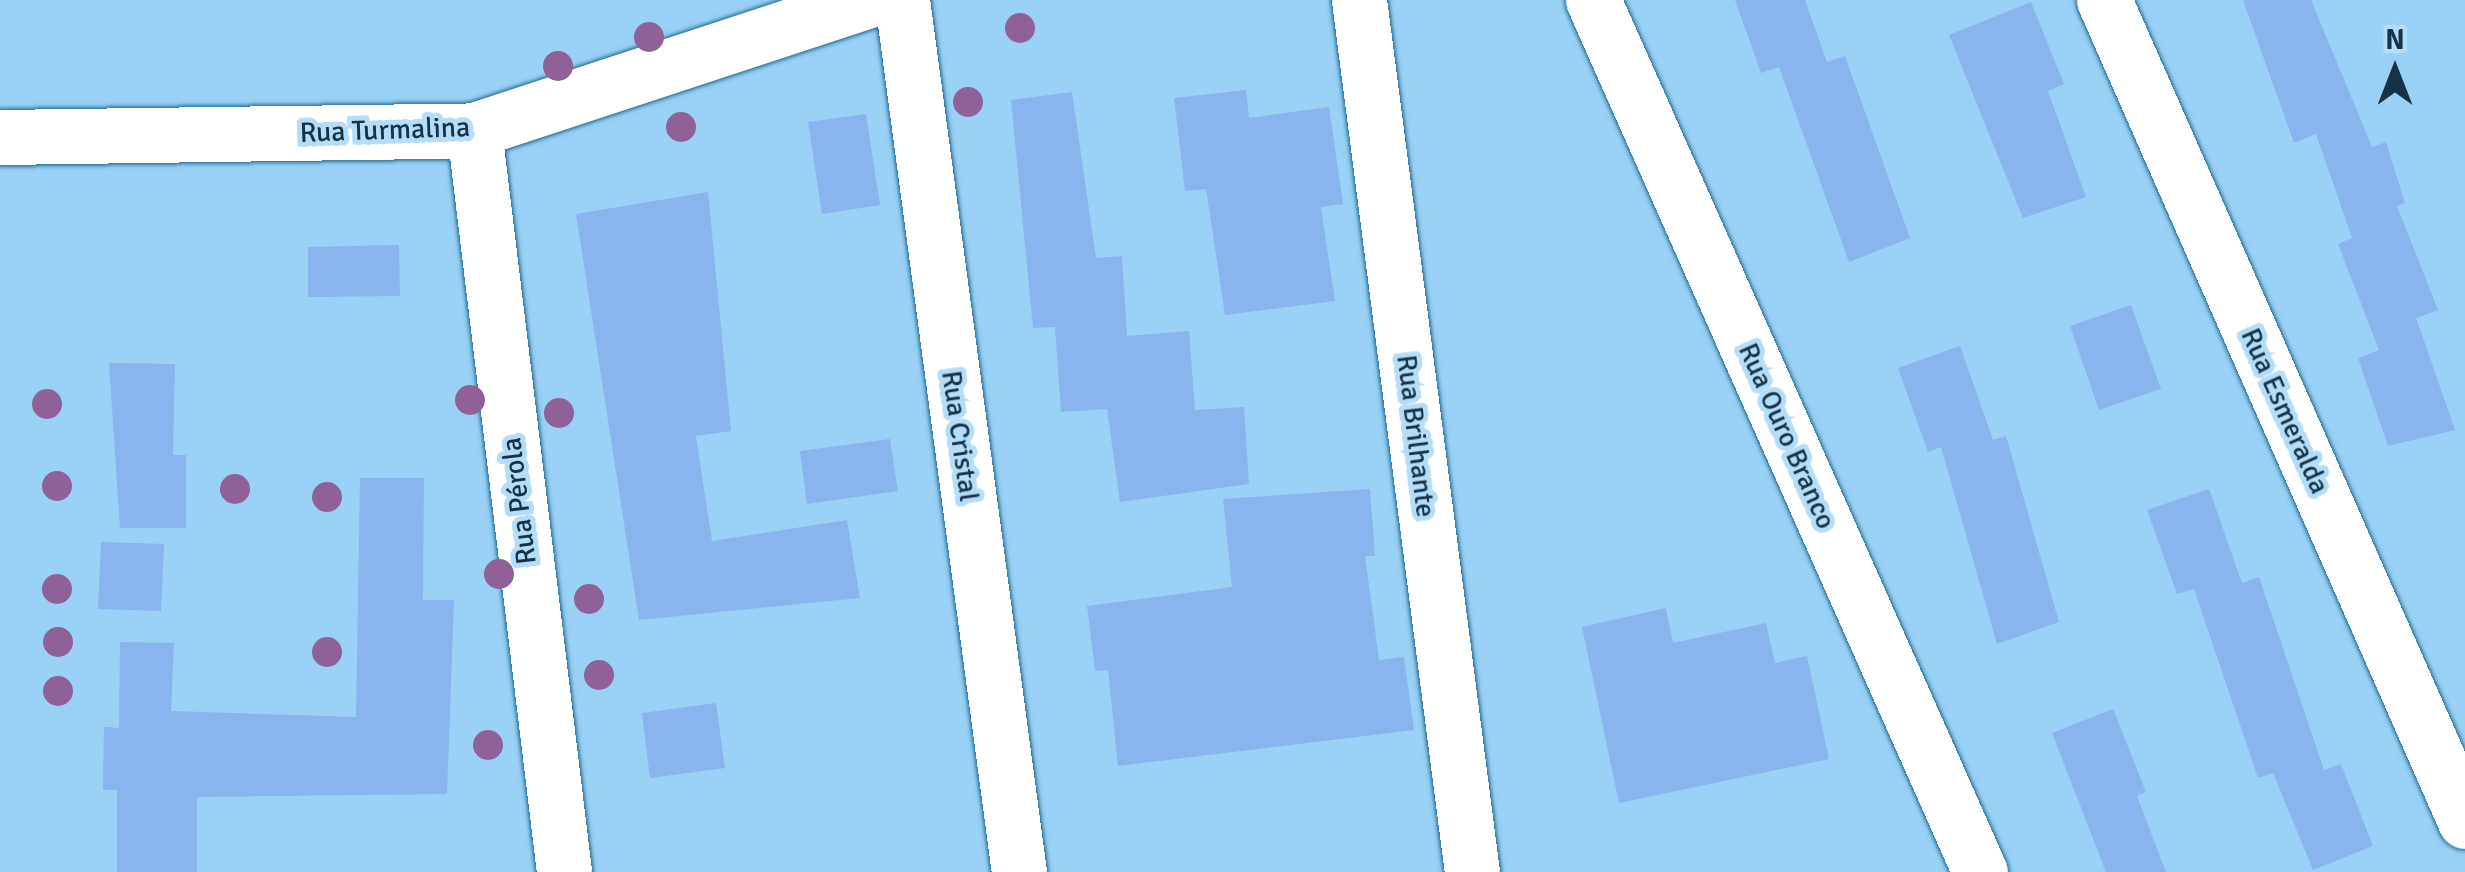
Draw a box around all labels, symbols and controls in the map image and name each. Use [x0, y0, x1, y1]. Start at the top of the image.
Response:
north arrow [2345, 20, 2445, 120]
text: N [2385, 23, 2405, 57]
street label: Rua Turmalina [299, 110, 471, 150]
street label: Rua Esmeralda [2234, 323, 2336, 499]
street label: Rua Ouro Branco [1731, 338, 1843, 534]
street label: Rua Brilhante [1389, 353, 1443, 519]
street label: Rua Cristal [934, 368, 986, 504]
street label: Rua Pérola [495, 436, 543, 566]

